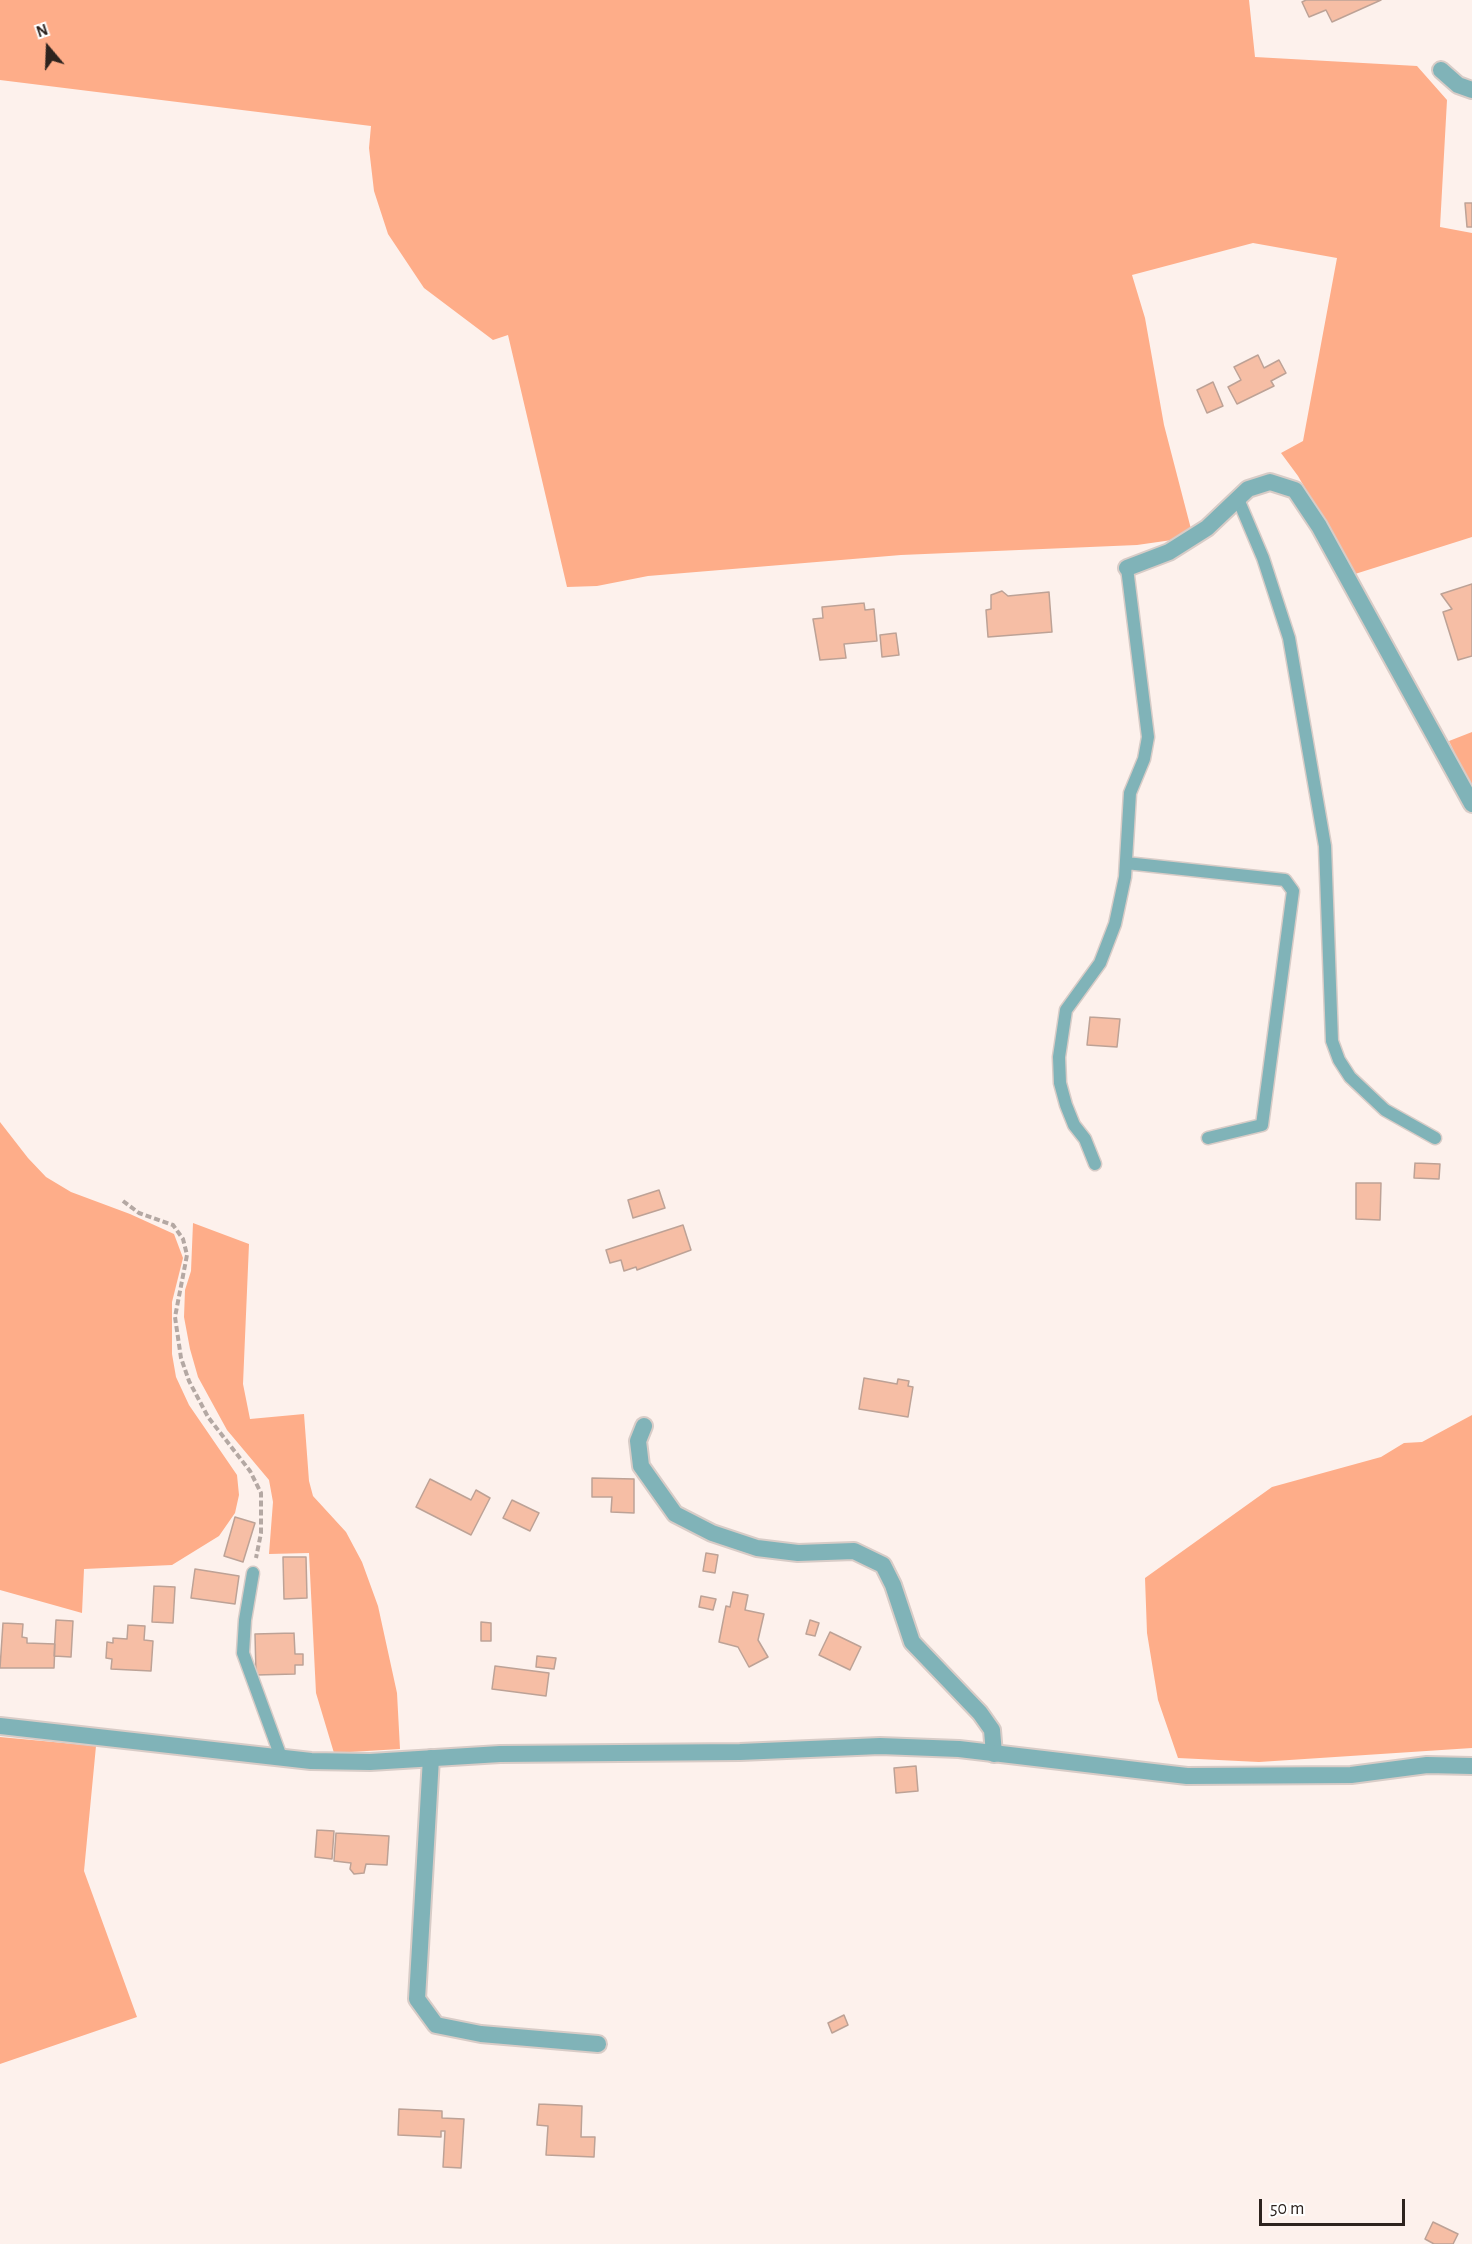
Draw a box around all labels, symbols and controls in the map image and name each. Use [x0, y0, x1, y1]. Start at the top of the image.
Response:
north arrow [18, 18, 78, 78]
text: N [34, 22, 50, 40]
scale bar [1262, 2187, 1408, 2225]
text: 50 m [1270, 2200, 1304, 2218]

